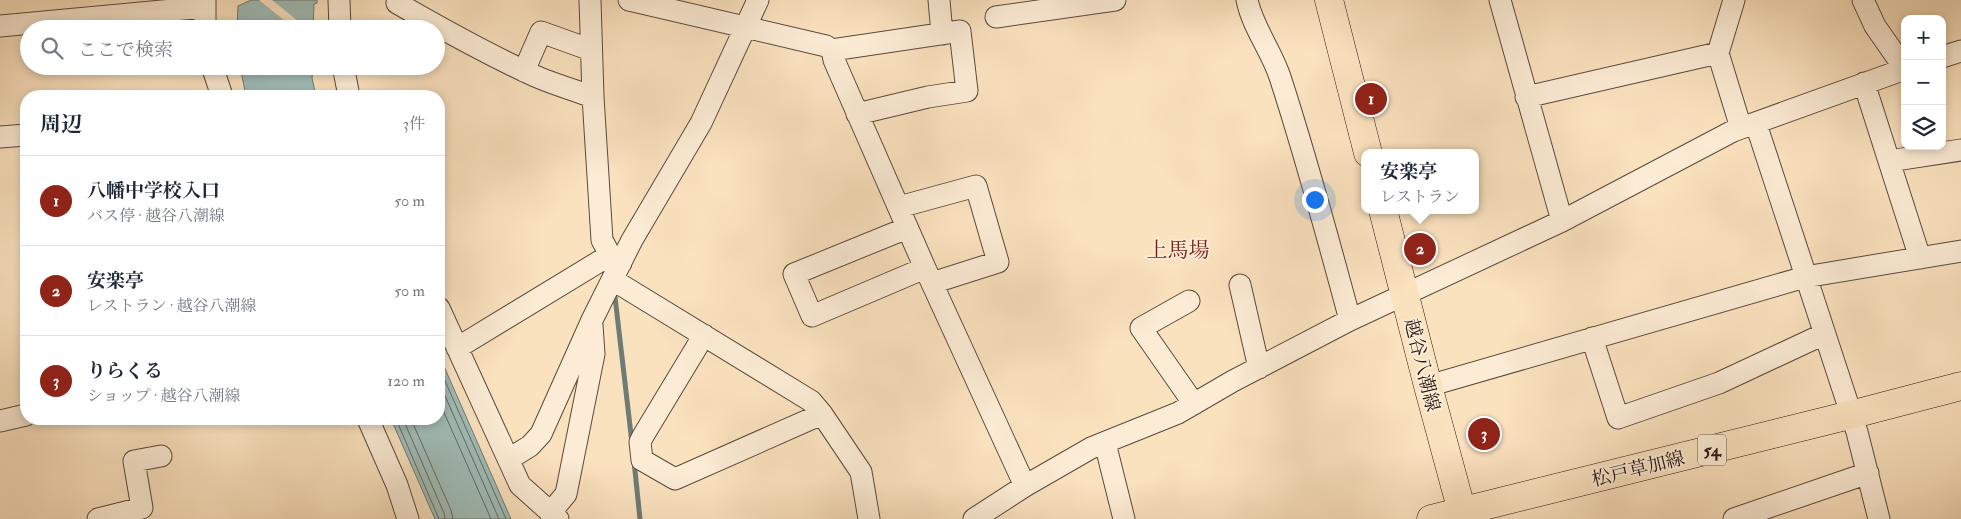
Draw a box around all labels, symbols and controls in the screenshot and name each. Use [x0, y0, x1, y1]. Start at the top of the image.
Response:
map controls [1901, 15, 1946, 150]
button: + [1901, 15, 1946, 60]
search box [20, 20, 445, 75]
icon: search [38, 34, 66, 62]
text: ここで検索 [78, 38, 173, 62]
button: − [1901, 60, 1946, 105]
pin: 1 [1355, 80, 1387, 118]
button: layers [1901, 105, 1946, 150]
text: 周辺 [40, 111, 82, 138]
text: 3件 [403, 114, 425, 134]
popup [1361, 149, 1479, 214]
text: 安楽亭 [1380, 160, 1437, 184]
text: 八幡中学校入口 [87, 179, 220, 203]
your location [1302, 187, 1328, 213]
text: レストラン [1380, 187, 1460, 207]
text: 1 [53, 191, 59, 211]
text: 50 m [394, 191, 425, 211]
text: バス停 · 越谷八潮線 [87, 206, 225, 226]
pin: 2 [1404, 230, 1436, 268]
district label: 上馬場 [1147, 237, 1210, 264]
text: 安楽亭 [87, 269, 144, 293]
text: 2 [52, 281, 60, 301]
text: 50 m [394, 281, 425, 301]
text: レストラン · 越谷八潮線 [87, 296, 256, 316]
street label: 越谷八潮線 [1399, 316, 1445, 414]
text: りらくる [87, 359, 163, 383]
text: 3 [53, 371, 59, 391]
text: 120 m [387, 371, 425, 391]
text: ショップ · 越谷八潮線 [87, 386, 241, 406]
pin: 3 [1468, 415, 1500, 453]
road number: 54 [1698, 434, 1726, 466]
street label: 松戸草加線 [1589, 446, 1687, 492]

